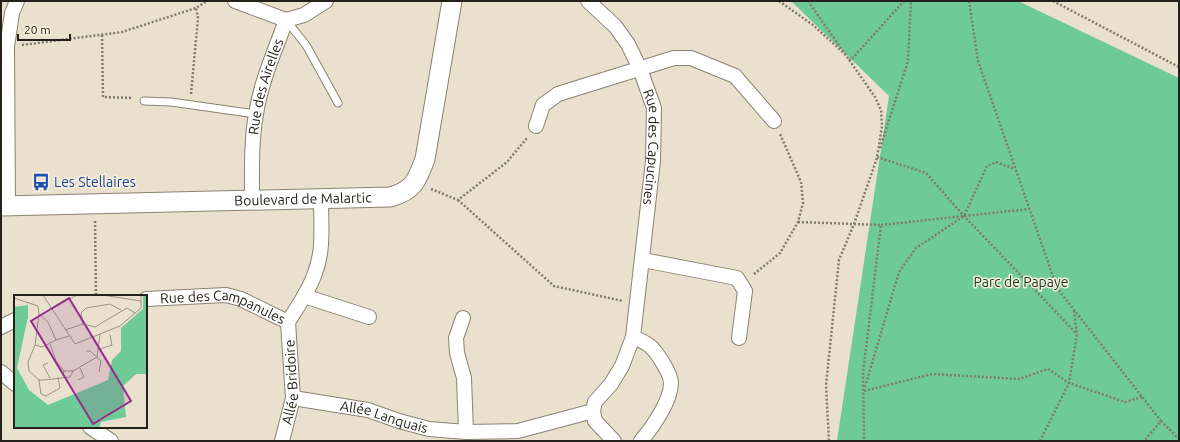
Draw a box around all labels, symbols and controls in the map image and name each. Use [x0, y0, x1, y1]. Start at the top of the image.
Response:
scale bar [18, 16, 70, 42]
text: 20 m [24, 23, 51, 36]
street label: Rue des Airelles [245, 36, 286, 136]
street label: Rue des Capucines [640, 87, 662, 206]
bus stop icon: Les Stellaires [31, 172, 51, 192]
place label: Les Stellaires [54, 174, 136, 190]
street label: Boulevard de Malartic [234, 189, 372, 209]
park label: Parc de Papaye [974, 274, 1068, 290]
street label: Rue des Campanules [160, 287, 288, 327]
inset map [14, 295, 147, 428]
street label: Allée Bridoire [279, 339, 301, 426]
street label: Allée Lanquais [339, 398, 429, 436]

